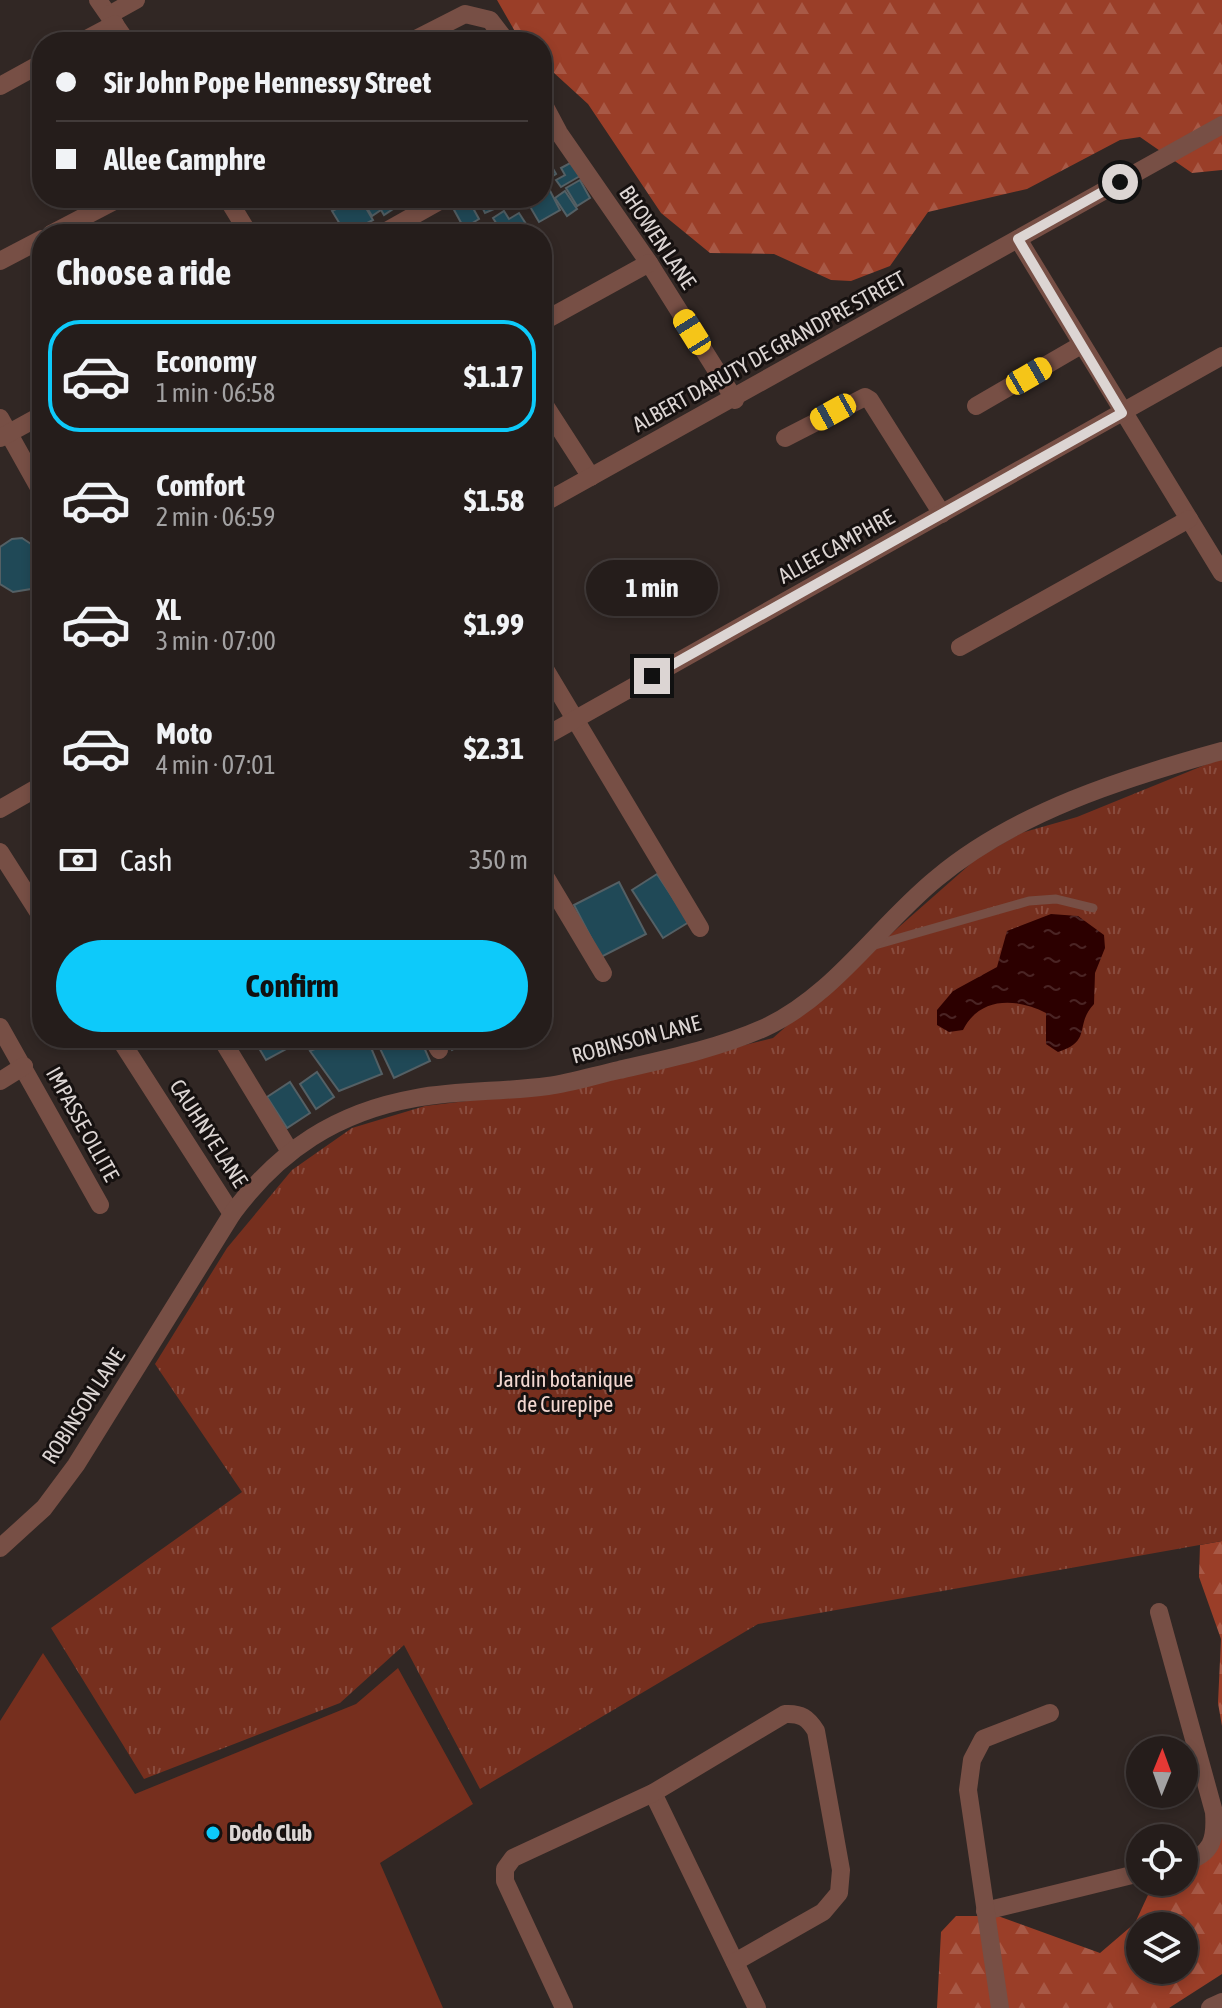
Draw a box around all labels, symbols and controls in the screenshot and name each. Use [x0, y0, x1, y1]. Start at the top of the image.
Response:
text: Sir John Pope Hennessy Street [104, 65, 431, 99]
text: Allee Camphre [104, 142, 266, 176]
route start [1102, 164, 1138, 200]
street label: BHOWEN LANE [614, 180, 702, 294]
text: Choose a ride [56, 251, 231, 293]
street label: ALBERT DARUTY DE GRANDPRE STREET [628, 265, 910, 437]
car [669, 305, 715, 359]
icon: car [60, 340, 132, 412]
text: Economy [156, 344, 257, 378]
car [1002, 354, 1056, 398]
text: $1.17 [464, 359, 524, 393]
text: 1 min · 06:58 [156, 378, 275, 408]
car [806, 390, 860, 434]
icon: car [60, 464, 132, 536]
text: Comfort [156, 468, 245, 502]
text: $1.58 [464, 483, 524, 517]
text: 2 min · 06:59 [156, 502, 275, 532]
street label: ALLEE CAMPHRE [773, 503, 899, 589]
callout: 1 min [586, 560, 718, 616]
text: 1 min [625, 573, 679, 603]
icon: car [60, 588, 132, 660]
text: XL [156, 592, 181, 626]
text: $1.99 [464, 607, 524, 641]
text: 3 min · 07:00 [156, 626, 276, 656]
route end [634, 658, 670, 694]
icon: car [60, 712, 132, 784]
text: Moto [156, 716, 213, 750]
text: $2.31 [464, 731, 524, 765]
text: 4 min · 07:01 [156, 750, 276, 780]
icon: cash [56, 838, 100, 882]
text: Cash [120, 843, 173, 877]
text: 350 m [469, 845, 528, 875]
button: Confirm [56, 940, 528, 1032]
street label: ROBINSON LANE [569, 1009, 704, 1069]
street label: IMPASSE OLLITE [41, 1062, 125, 1186]
street label: CAUHNYE LANE [165, 1074, 254, 1192]
street label: ROBINSON LANE [36, 1343, 130, 1469]
park label: Jardin botanique de Curepipe [496, 1366, 634, 1417]
north arrow [1126, 1736, 1198, 1808]
map controls [1126, 1736, 1198, 1984]
place label: Dodo Club [229, 1820, 312, 1846]
marker: Dodo Club [204, 1824, 222, 1842]
button: locate [1126, 1824, 1198, 1896]
button: layers [1126, 1912, 1198, 1984]

